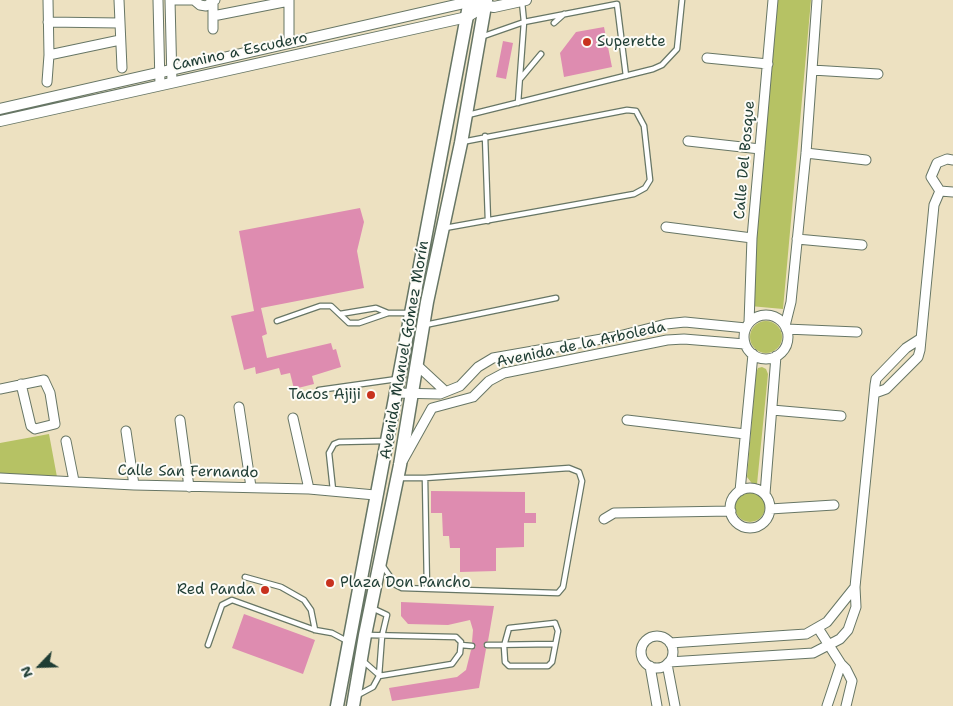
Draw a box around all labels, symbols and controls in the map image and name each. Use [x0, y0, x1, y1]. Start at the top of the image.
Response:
street label: Camino a Escudero [171, 29, 309, 75]
place label: Superette [597, 33, 666, 51]
marker: Superette [581, 36, 593, 48]
street label: Calle Del Bosque [731, 100, 759, 220]
street label: Avenida Manuel Gómez Morín [377, 239, 433, 461]
street label: Avenida de la Arboleda [495, 318, 667, 372]
place label: Tacos Ajiji [288, 386, 361, 404]
marker: Tacos Ajiji [365, 389, 377, 401]
street label: Calle San Fernando [117, 462, 259, 482]
place label: Plaza Don Pancho [340, 574, 470, 592]
marker: Plaza Don Pancho [324, 577, 336, 589]
place label: Red Panda [177, 581, 255, 599]
marker: Red Panda [259, 584, 271, 596]
north arrow [15, 641, 65, 691]
text: N [16, 663, 37, 681]

